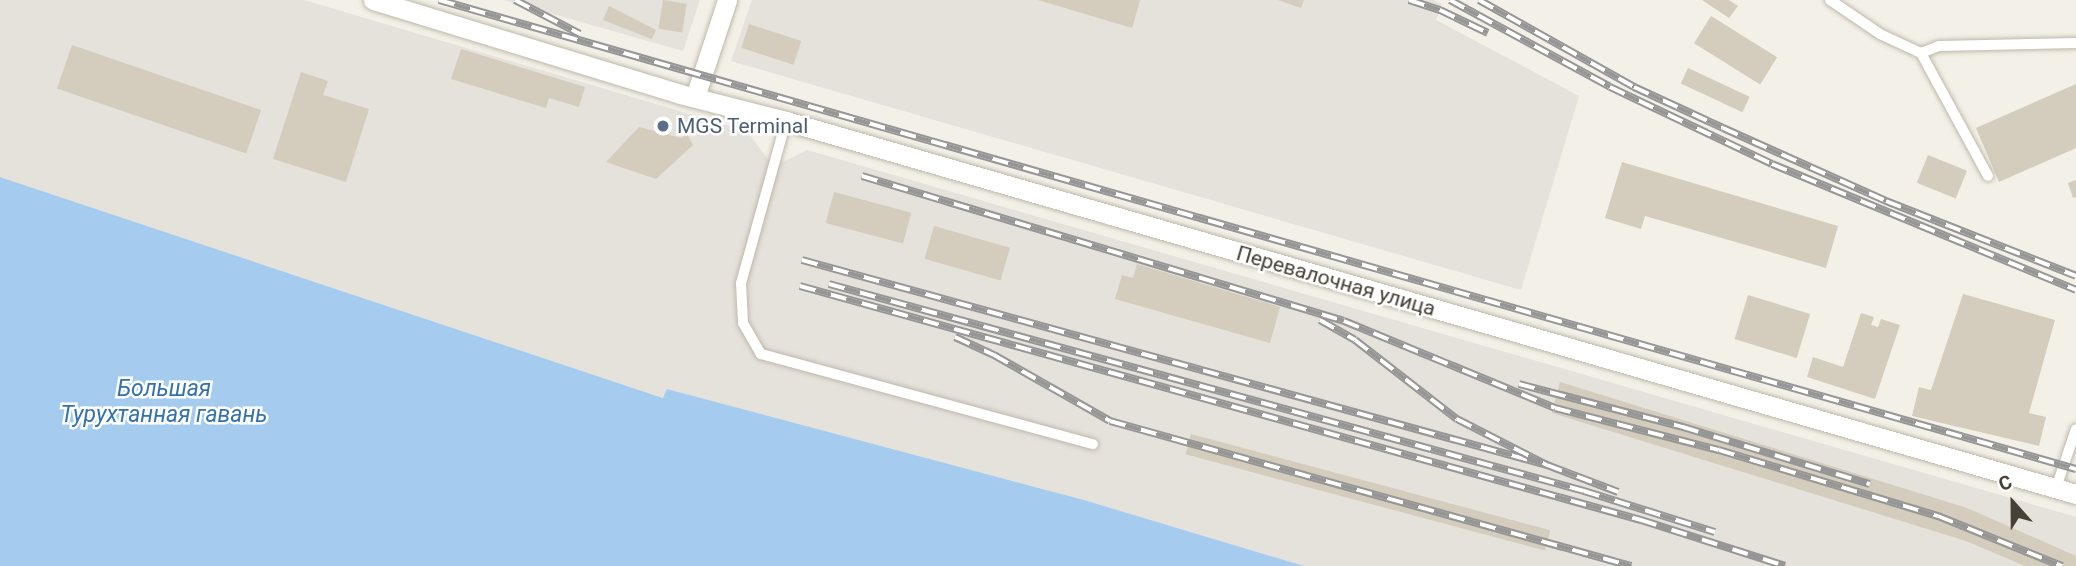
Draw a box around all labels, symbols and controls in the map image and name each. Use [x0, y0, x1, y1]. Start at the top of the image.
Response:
place label: MGS Terminal [677, 113, 809, 139]
marker: MGS Terminal [655, 118, 671, 134]
street label: Перевалочная улица [1234, 241, 1438, 321]
water label: Большая Турухтанная гавань [61, 375, 267, 429]
north arrow [1978, 468, 2048, 538]
text: С [1995, 470, 2015, 496]

